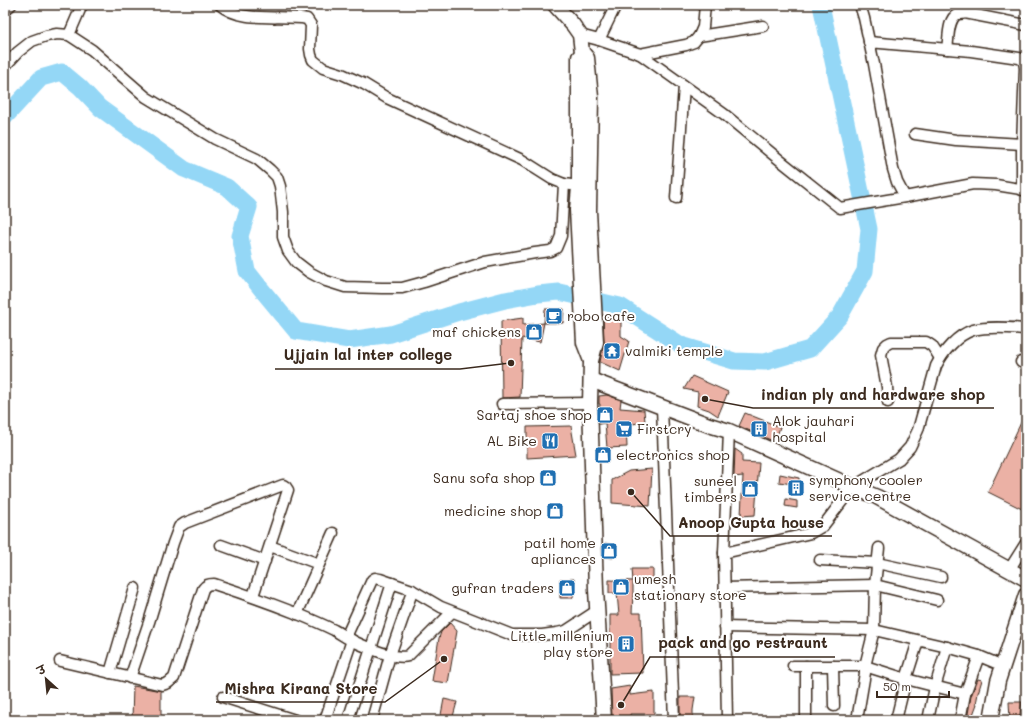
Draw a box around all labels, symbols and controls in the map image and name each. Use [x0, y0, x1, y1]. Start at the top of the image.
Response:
cafe icon: robo cafe [544, 306, 564, 326]
place label: robo cafe [567, 306, 635, 325]
place label: maf chickens [432, 322, 521, 341]
shop icon: maf chickens [524, 322, 544, 342]
temple icon: valmiki temple [602, 341, 622, 361]
place label: valmiki temple [625, 341, 723, 360]
callout: Ujjain lal inter college [275, 342, 460, 369]
text: Ujjain lal inter college [284, 344, 452, 364]
callout: indian ply and hardware shop [753, 381, 994, 408]
text: indian ply and hardware shop [761, 384, 985, 404]
place label: Sartaj shoe shop [477, 405, 592, 424]
shop icon: Sartaj shoe shop [595, 405, 615, 425]
place label: Alok jauhari hospital [772, 411, 854, 446]
supermarket icon: Firstcry [614, 419, 634, 439]
place label: Firstcry [637, 419, 692, 438]
building icon: Alok jauhari hospital [749, 419, 769, 439]
place label: AL Bike [486, 431, 537, 450]
restaurant icon: AL Bike [540, 431, 560, 451]
shop icon: electronics shop [593, 445, 613, 465]
place label: electronics shop [616, 445, 730, 464]
place label: Sanu sofa shop [433, 468, 535, 487]
shop icon: Sanu sofa shop [538, 468, 558, 488]
place label: symphony cooler service centre [809, 470, 923, 505]
place label: suneel timbers [684, 471, 737, 506]
building icon: symphony cooler service centre [786, 478, 806, 498]
shop icon: suneel timbers [740, 479, 760, 499]
place label: medicine shop [444, 501, 542, 520]
shop icon: medicine shop [545, 501, 565, 521]
callout: Anoop Gupta house [670, 509, 832, 536]
text: Anoop Gupta house [678, 512, 824, 532]
place label: patil home apliances [524, 533, 596, 568]
shop icon: patil home apliances [599, 541, 619, 561]
place label: umesh stationary store [634, 569, 747, 604]
shop icon: umesh stationary store [611, 577, 631, 597]
place label: gufran traders [452, 578, 554, 597]
shop icon: gufran traders [557, 578, 577, 598]
place label: Little millenium play store [510, 626, 613, 661]
callout: pack and go restraunt [650, 630, 835, 657]
text: pack and go restraunt [658, 632, 828, 652]
building icon: Little millenium play store [616, 634, 636, 654]
north arrow [26, 659, 66, 699]
text: उ [34, 661, 49, 678]
scale bar [877, 673, 949, 699]
callout: Mishra Kirana Store [216, 675, 385, 702]
text: Mishra Kirana Store [224, 678, 378, 698]
text: 50 m [883, 678, 911, 694]

